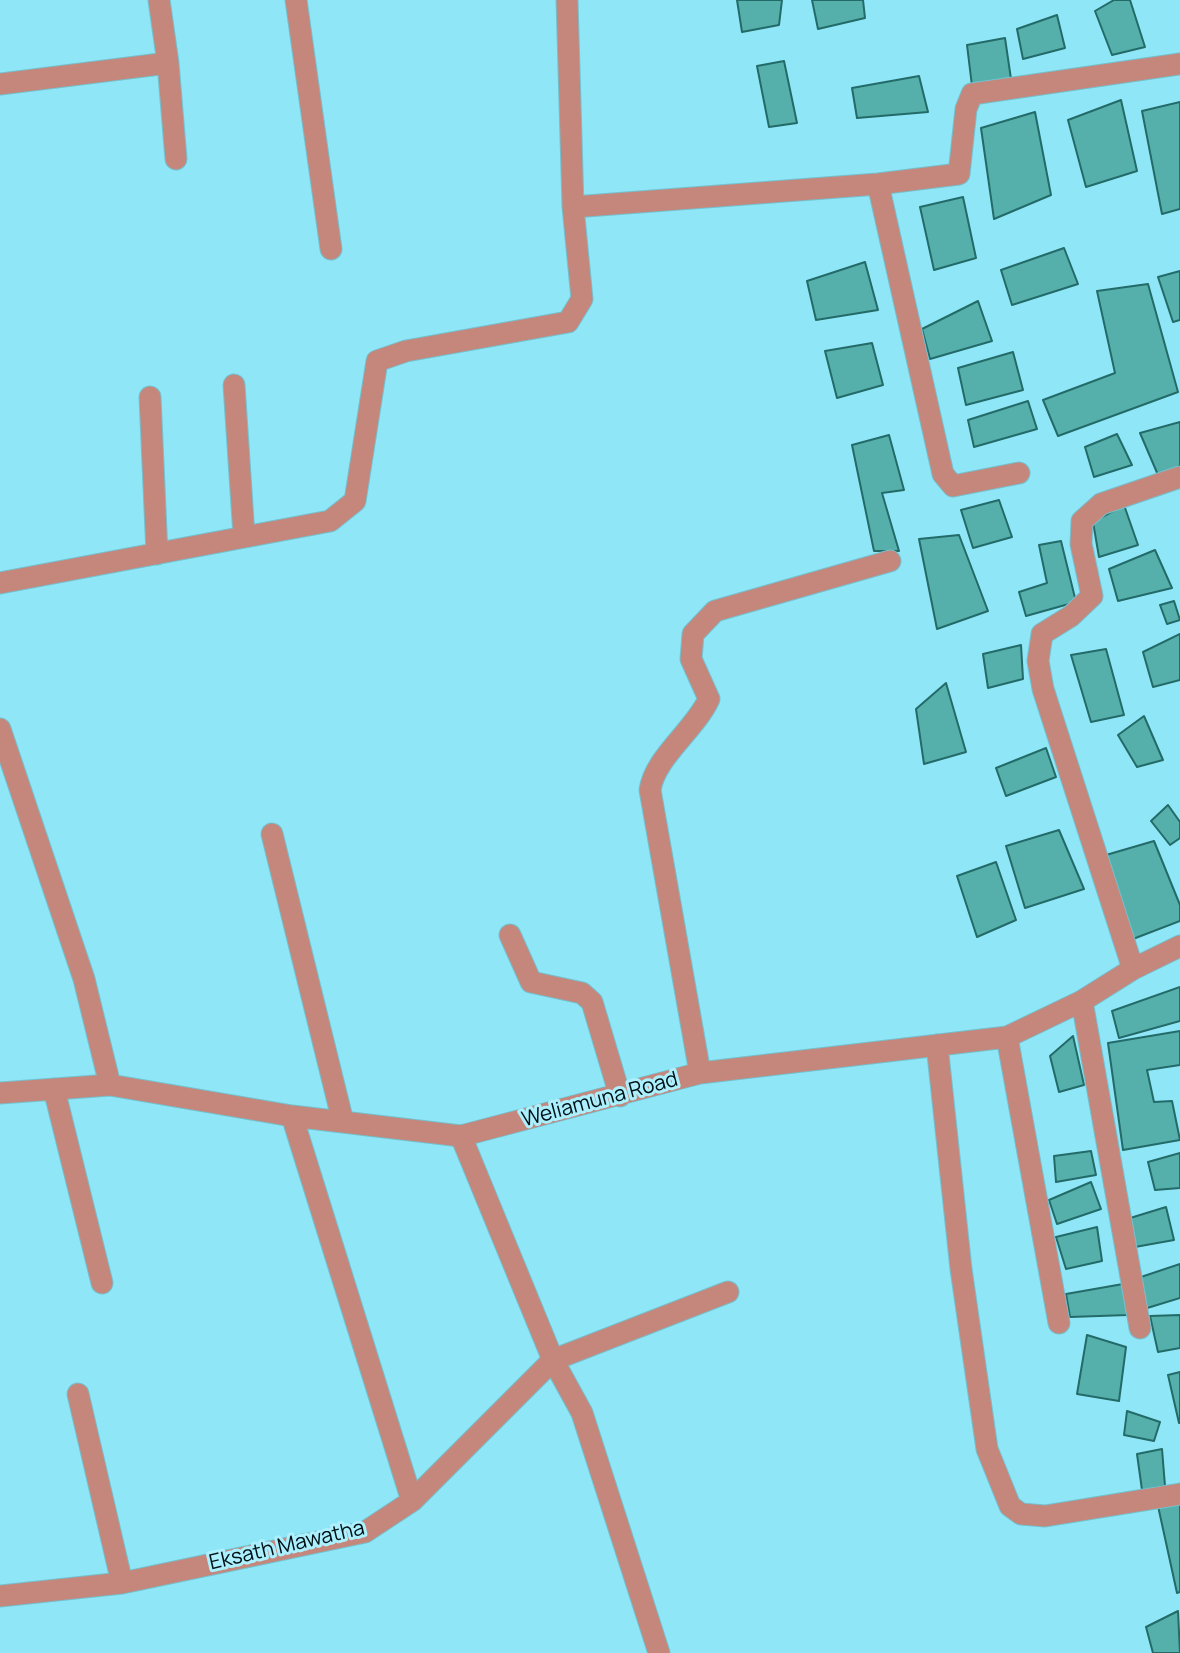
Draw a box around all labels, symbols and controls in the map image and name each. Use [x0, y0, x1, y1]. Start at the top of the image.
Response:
street label: Weliamuna Road [519, 1067, 681, 1133]
street label: Eksath Mawatha [207, 1516, 367, 1576]

